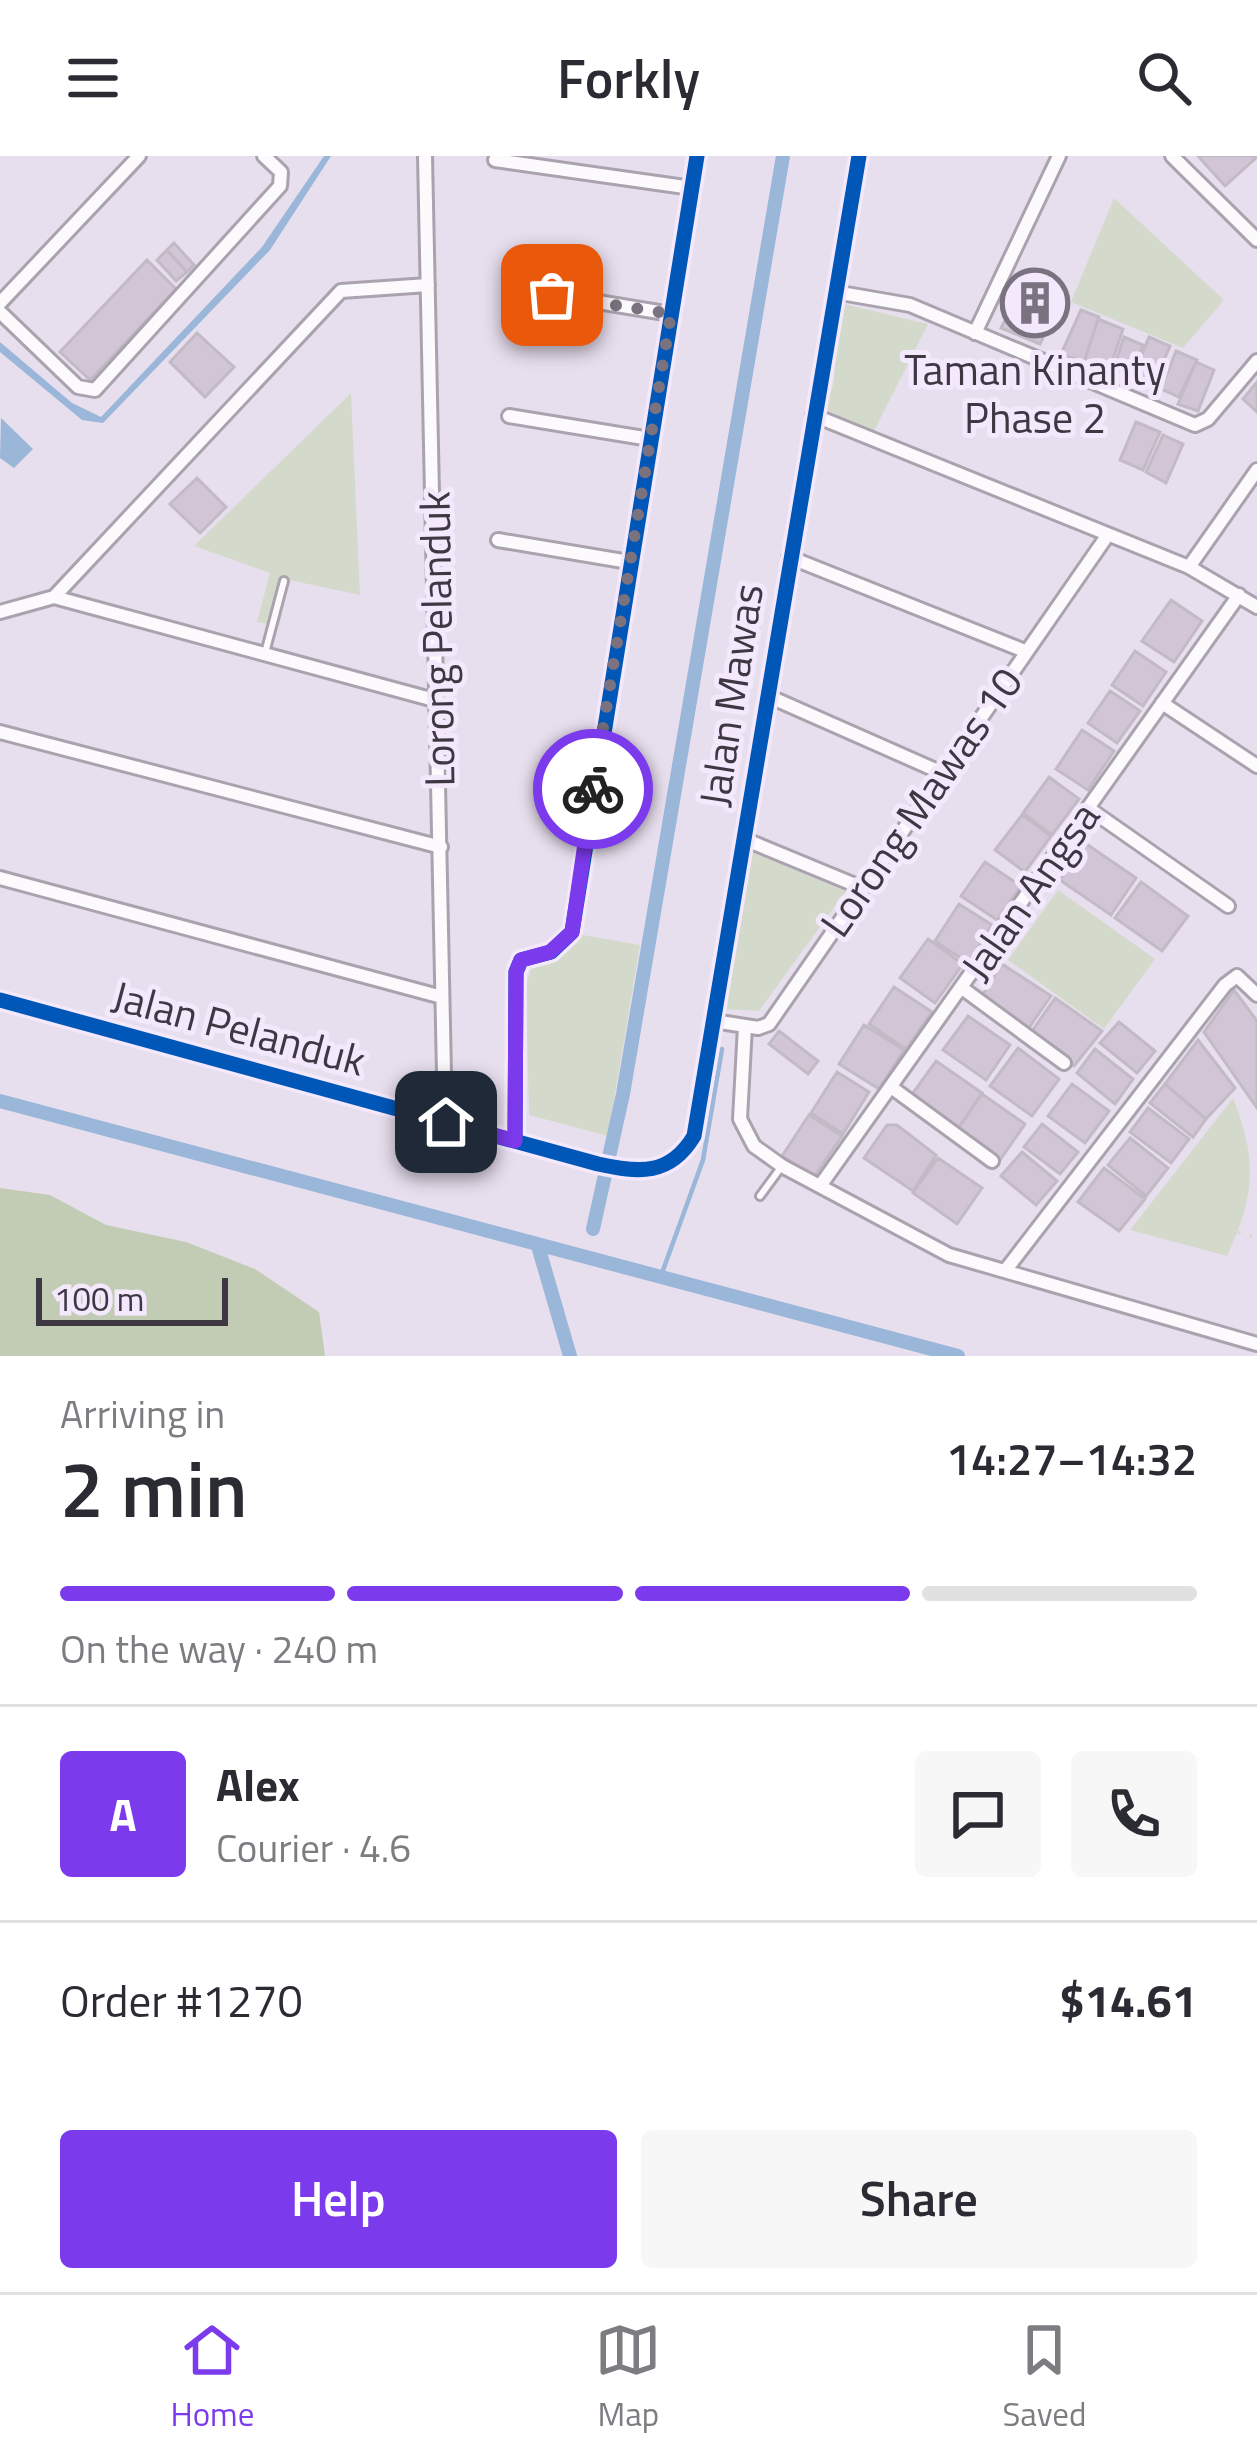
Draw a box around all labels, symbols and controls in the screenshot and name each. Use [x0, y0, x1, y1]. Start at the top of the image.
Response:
text: Forkly [557, 37, 700, 119]
icon: menu [60, 45, 126, 111]
icon: search [1131, 45, 1197, 111]
pin [501, 244, 603, 346]
icon: bag [519, 262, 585, 328]
building icon: Taman Kinanty Phase 2 [1000, 268, 1070, 338]
place label: Taman Kinanty Phase 2 [904, 337, 1166, 449]
street label: Lorong Pelanduk [401, 491, 471, 787]
street label: Jalan Mawas [681, 579, 779, 811]
street label: Lorong Mawas 10 [803, 653, 1037, 950]
courier [533, 729, 653, 849]
icon: bike [560, 756, 626, 822]
street label: Jalan Angsa [944, 788, 1114, 993]
street label: Jalan Pelanduk [106, 963, 373, 1092]
pin [395, 1071, 497, 1173]
icon: home [413, 1089, 479, 1155]
scale bar [36, 1272, 228, 1325]
text: 100 m [54, 1274, 144, 1324]
text: Arriving in [60, 1384, 225, 1443]
text: 14:27–14:32 [946, 1424, 1197, 1492]
text: 2 min [60, 1429, 248, 1547]
text: On the way · 240 m [60, 1619, 378, 1678]
text: Alex [216, 1750, 300, 1818]
button: chat [915, 1751, 1041, 1877]
button: phone [1071, 1751, 1197, 1877]
text: A [109, 1780, 137, 1848]
text: Courier · 4.6 [216, 1818, 411, 1877]
text: Order #1270 [60, 1966, 303, 2034]
text: $14.61 [1059, 1966, 1197, 2034]
button: Help [60, 2130, 617, 2268]
button: Share [641, 2130, 1197, 2268]
tab: Home [171, 2317, 254, 2439]
tab: Map [595, 2317, 661, 2439]
tab: Saved [1002, 2317, 1086, 2439]

